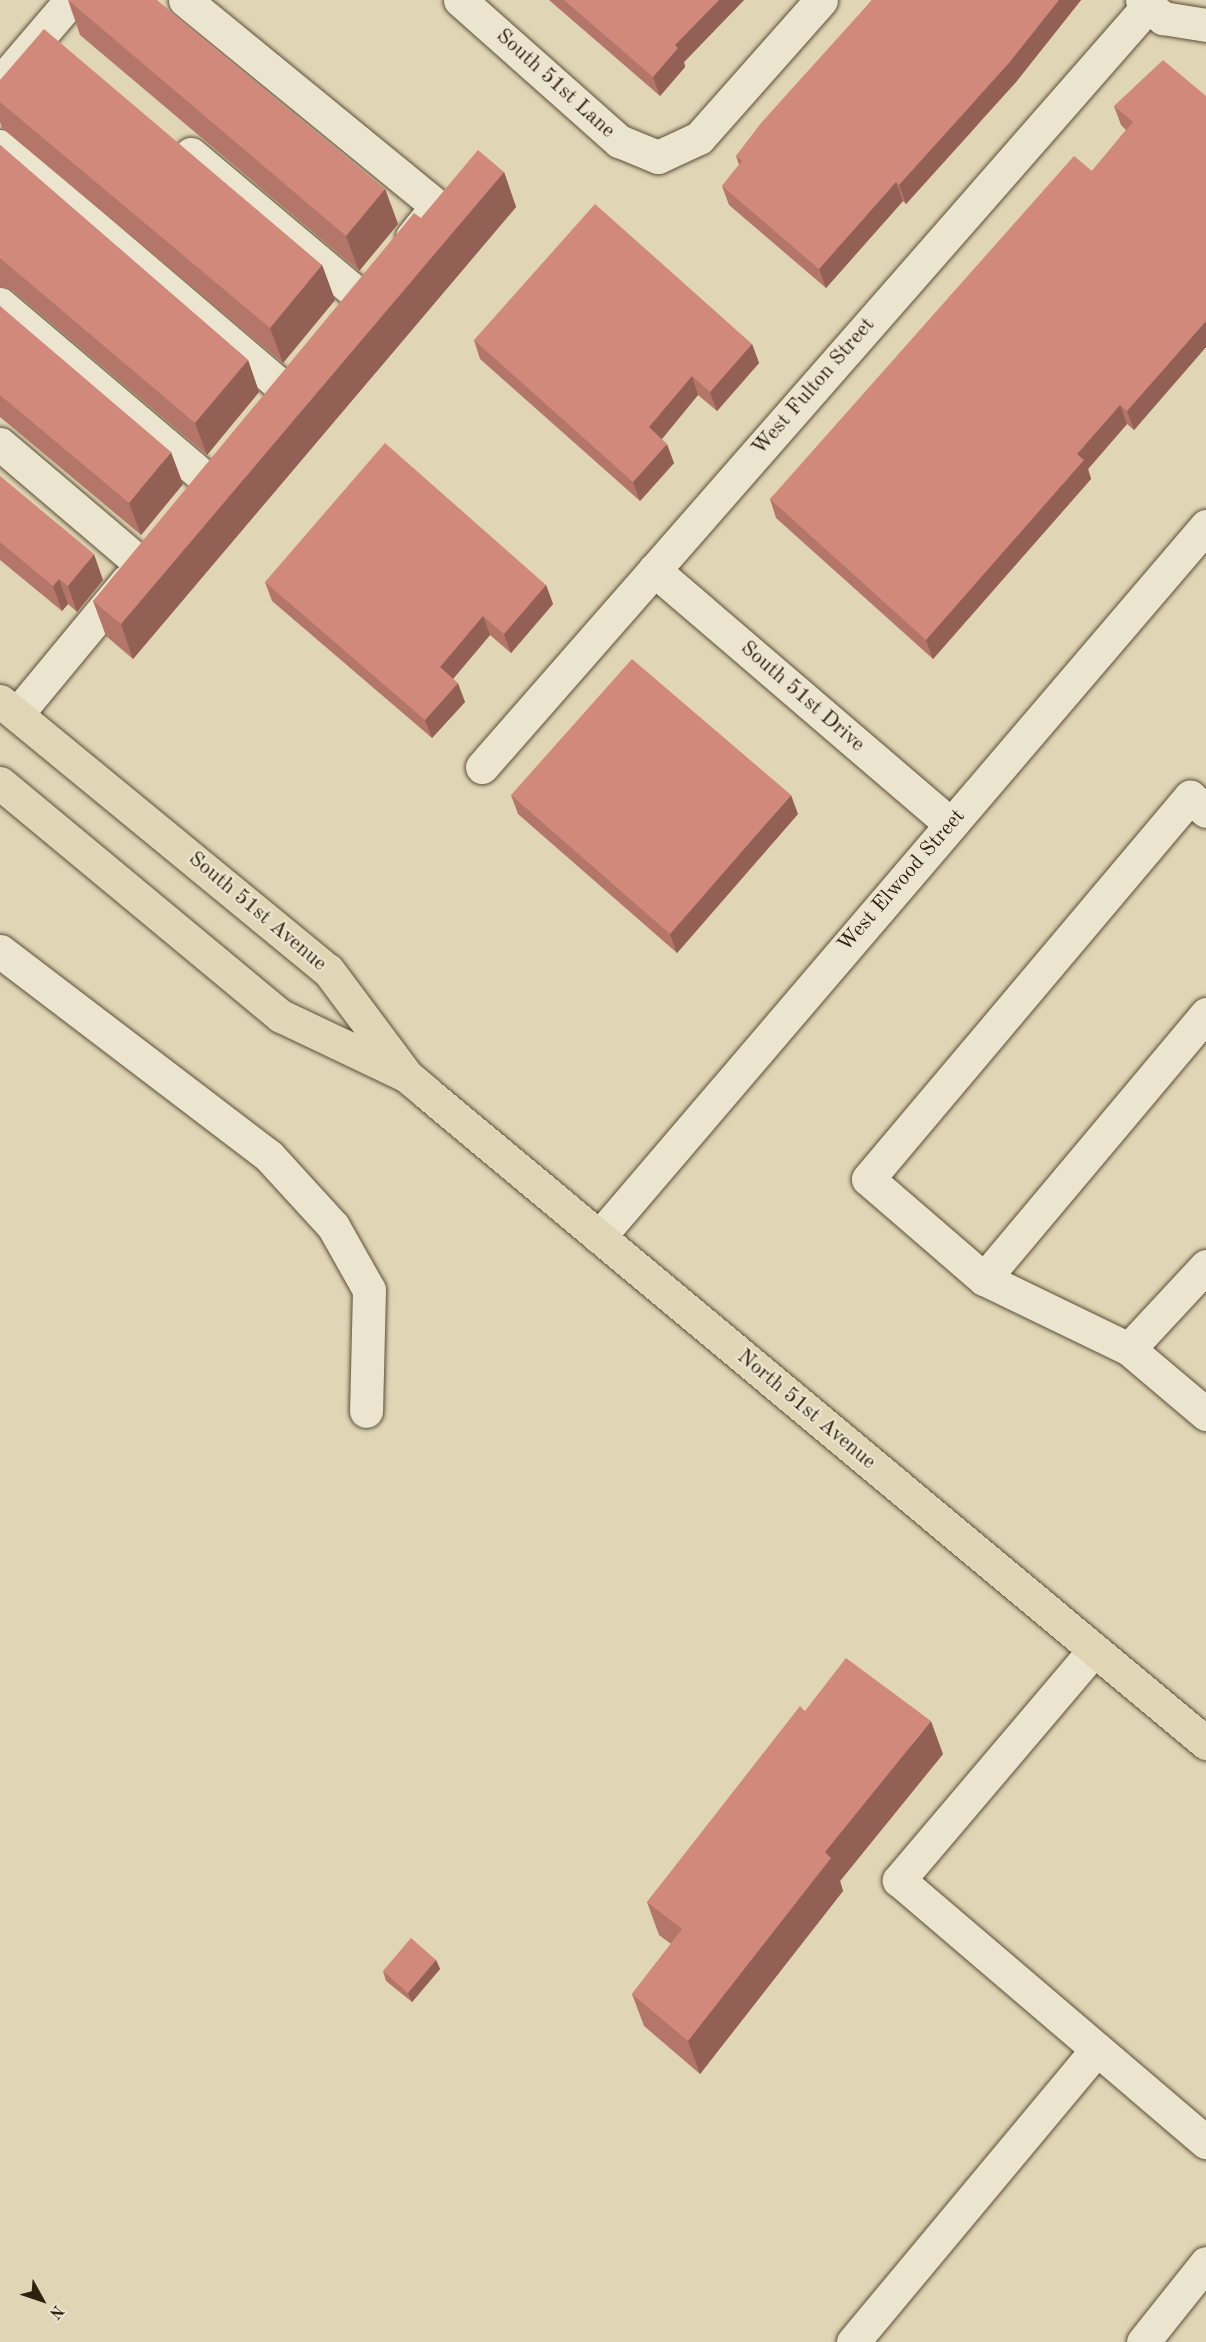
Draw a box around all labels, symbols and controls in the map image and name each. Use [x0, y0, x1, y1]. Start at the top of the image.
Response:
street label: South 51st Lane [490, 24, 620, 144]
street label: West Fulton Street [747, 313, 881, 461]
street label: South 51st Drive [735, 636, 869, 758]
street label: West Elwood Street [833, 804, 971, 958]
street label: South 51st Avenue [183, 847, 331, 977]
street label: North 51st Avenue [732, 1345, 880, 1475]
north arrow [12, 2270, 72, 2330]
text: N [46, 2302, 66, 2321]

